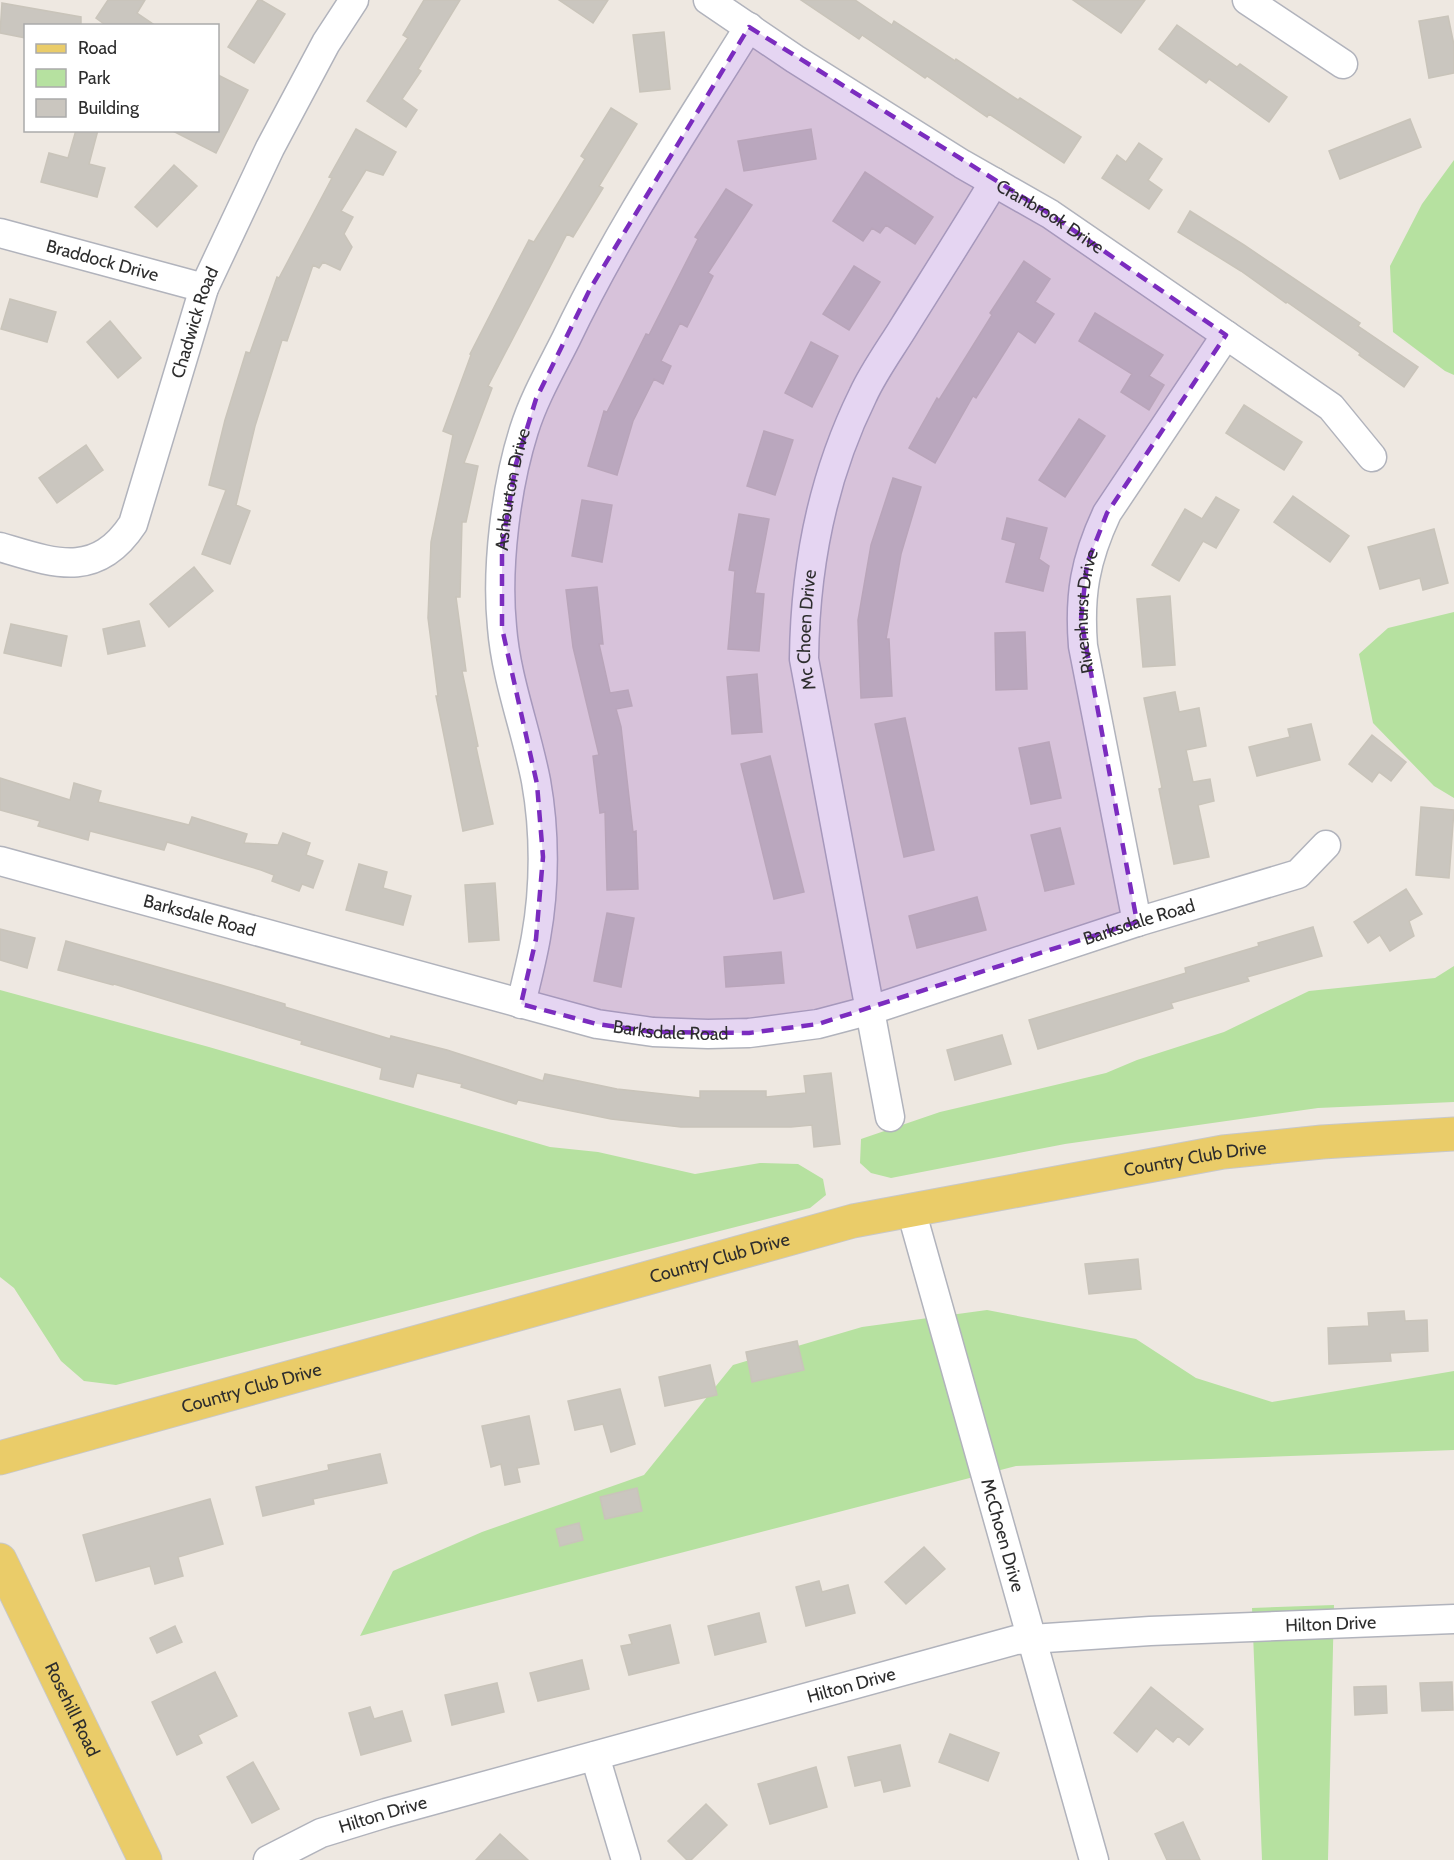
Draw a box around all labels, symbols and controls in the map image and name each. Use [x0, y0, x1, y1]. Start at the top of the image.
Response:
legend [24, 24, 219, 132]
text: Road [78, 37, 117, 59]
text: Park [78, 67, 111, 89]
text: Building [78, 97, 140, 119]
street label: Cranbrook Drive [992, 175, 1108, 259]
street label: Braddock Drive [44, 235, 161, 286]
street label: Chadwick Road [166, 263, 223, 381]
street label: Ashburton Drive [491, 425, 535, 551]
street label: Rivenhurst Drive [1071, 547, 1103, 676]
street label: Mc Choen Drive [793, 568, 821, 692]
street label: Barksdale Road [141, 890, 258, 941]
street label: Barksdale Road [1080, 894, 1197, 950]
street label: Barksdale Road [612, 1015, 729, 1045]
street label: Country Club Drive [1122, 1137, 1267, 1181]
street label: Country Club Drive [647, 1228, 792, 1288]
street label: Country Club Drive [179, 1358, 324, 1418]
street label: McChoen Drive [976, 1476, 1029, 1595]
street label: Hilton Drive [1285, 1611, 1377, 1637]
street label: Rosehill Road [40, 1659, 104, 1760]
street label: Hilton Drive [804, 1663, 898, 1708]
street label: Hilton Drive [336, 1791, 429, 1838]

